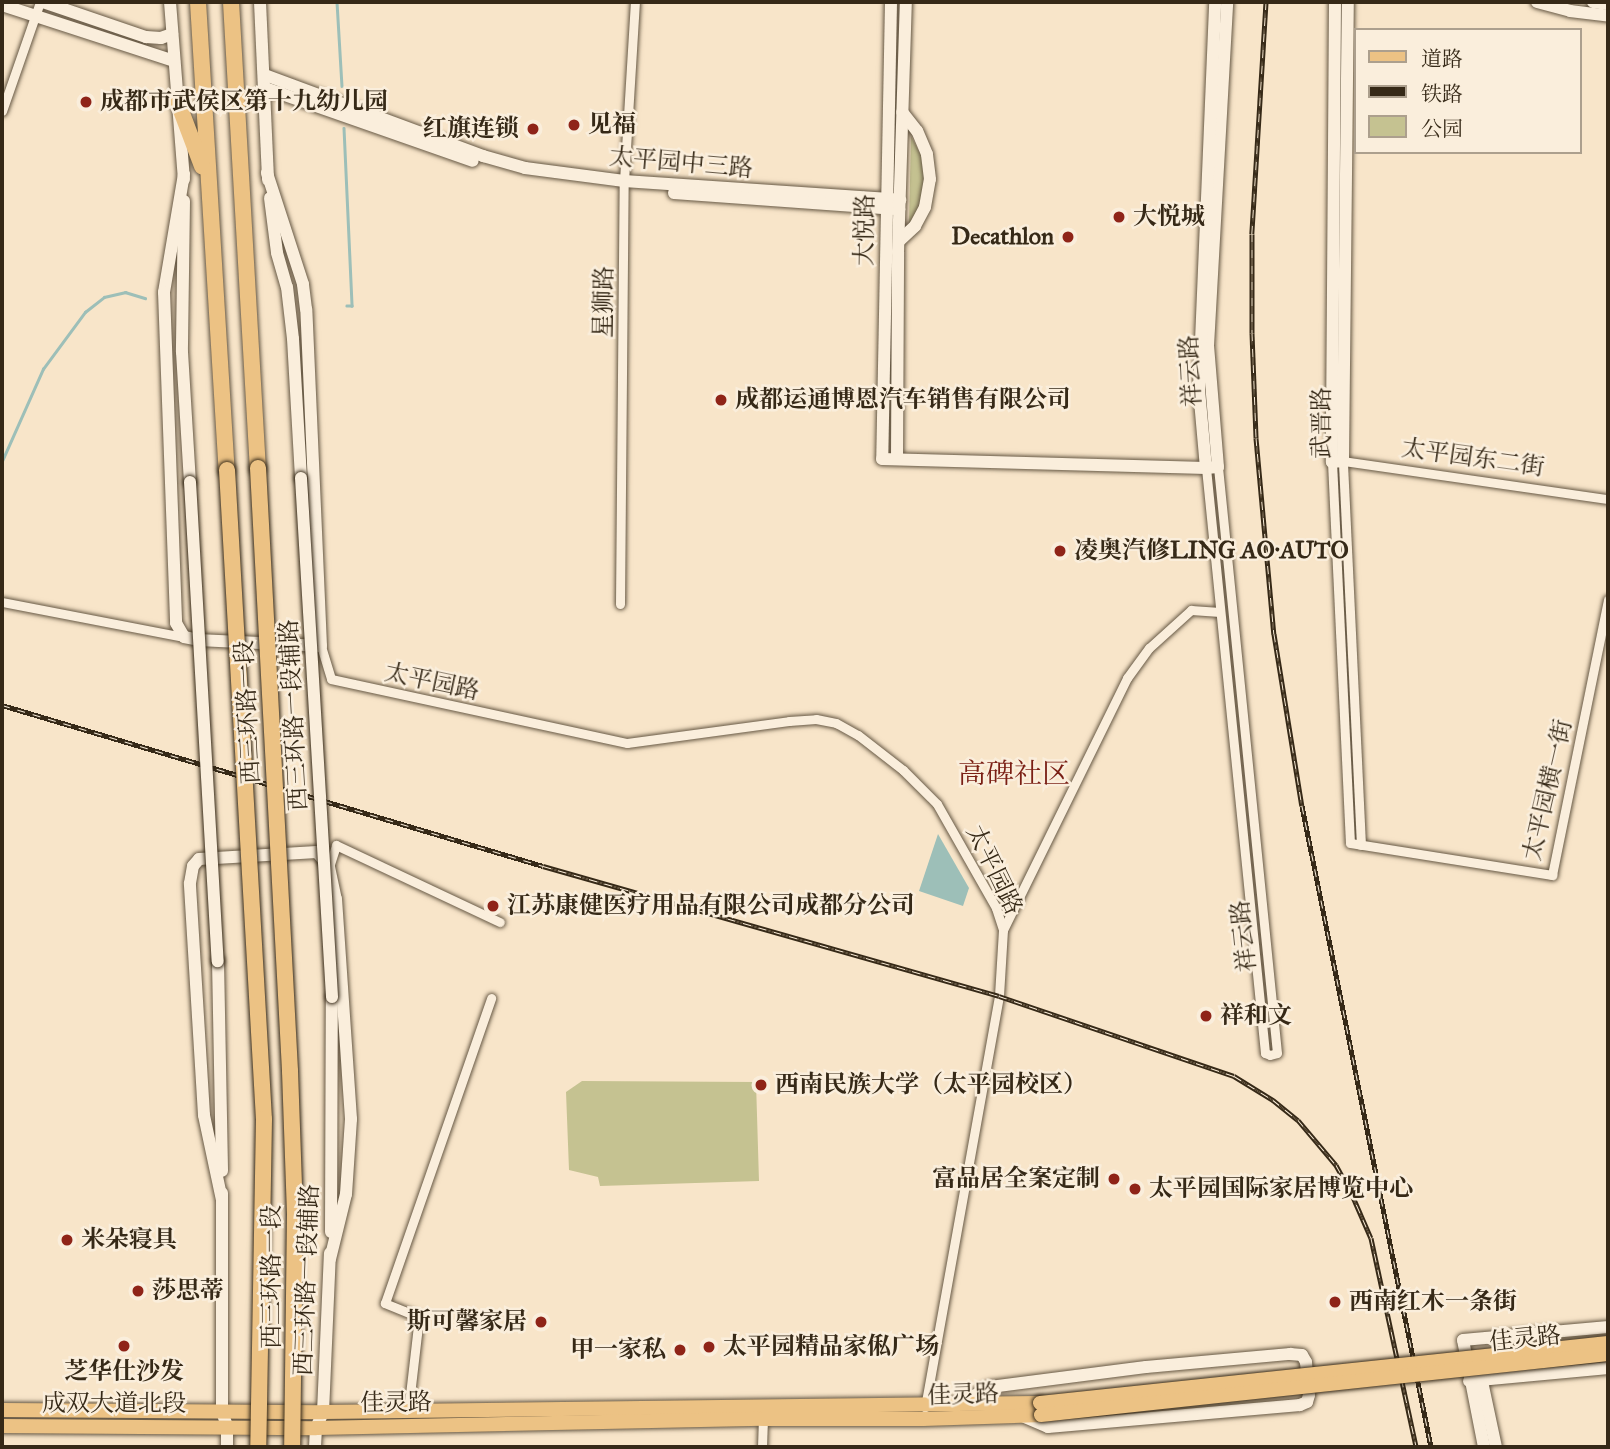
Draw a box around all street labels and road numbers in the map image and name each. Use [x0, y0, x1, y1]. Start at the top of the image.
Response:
street label: 太平园中三路 [608, 142, 754, 184]
street label: 大悦路 [850, 194, 880, 266]
street label: 星狮路 [589, 266, 619, 338]
street label: 祥云路 [1175, 334, 1207, 408]
street label: 武晋路 [1308, 387, 1336, 459]
street label: 太平园东二街 [1400, 434, 1546, 482]
street label: 西三环路一段辅路 [275, 618, 313, 812]
street label: 西三环路一段 [230, 639, 266, 785]
street label: 太平园路 [382, 658, 482, 706]
street label: 太平园横一街 [1518, 717, 1578, 863]
street label: 太平园路 [960, 821, 1028, 919]
street label: 祥云路 [1226, 899, 1262, 973]
street label: 西三环路一段辅路 [289, 1184, 325, 1376]
street label: 西三环路一段 [258, 1205, 286, 1349]
street label: 佳灵路 [1488, 1321, 1562, 1357]
street label: 佳灵路 [927, 1379, 999, 1411]
street label: 佳灵路 [360, 1388, 432, 1418]
street label: 成双大道北段 [42, 1390, 186, 1418]

